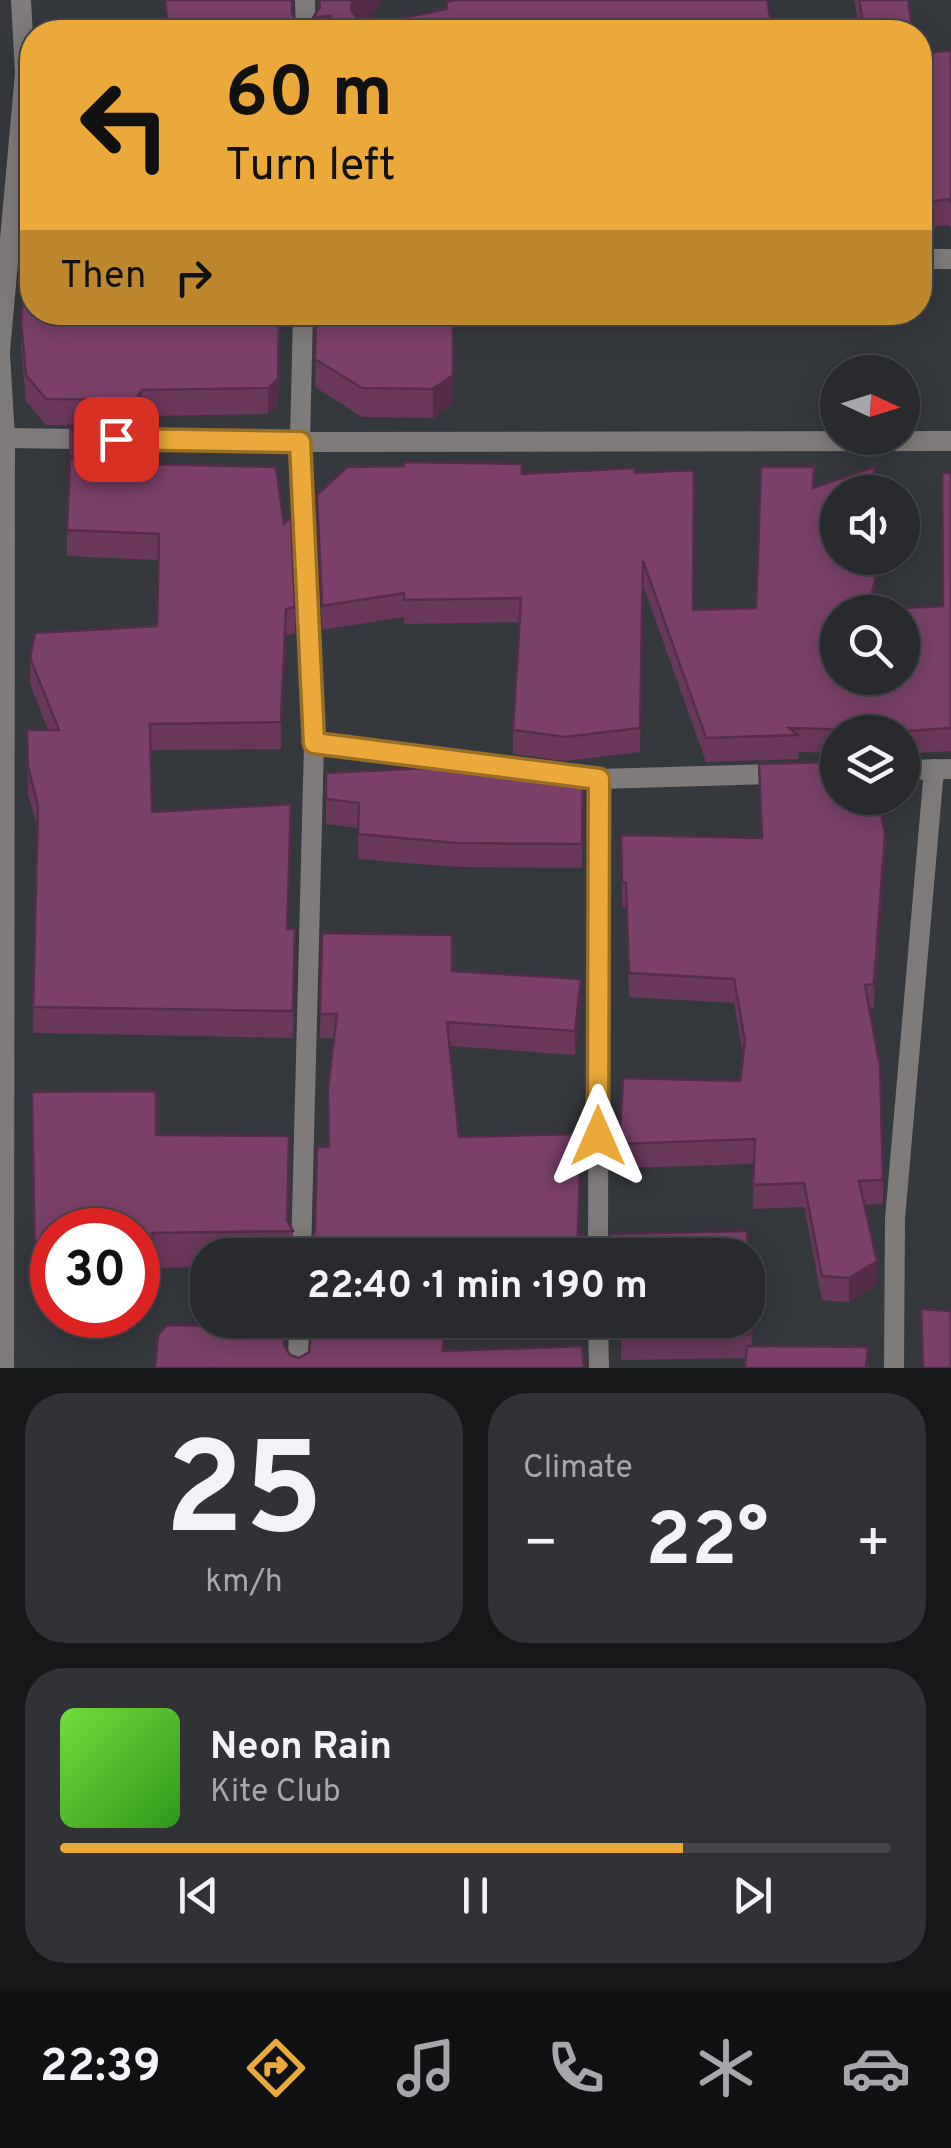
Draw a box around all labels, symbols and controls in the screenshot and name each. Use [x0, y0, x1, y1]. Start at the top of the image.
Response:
text: 60 m [225, 52, 393, 141]
icon: left [60, 60, 190, 190]
text: Turn left [225, 139, 396, 196]
icon: right [166, 250, 221, 305]
text: Then [60, 253, 146, 302]
north arrow [820, 355, 920, 455]
map controls [820, 355, 920, 815]
pin [74, 397, 159, 482]
icon: arrive [89, 412, 144, 467]
button: sound [820, 475, 920, 575]
button: search [820, 595, 920, 695]
button: layers [820, 715, 920, 815]
position arrow [546, 1084, 650, 1188]
speed limit sign: 30 [30, 1208, 160, 1338]
text: 22:40 · 1 min · 190 m [307, 1263, 648, 1312]
text: 25 [165, 1415, 323, 1580]
text: Climate [523, 1449, 633, 1489]
text: 22° [646, 1497, 768, 1592]
text: − [523, 1511, 558, 1581]
text: + [856, 1511, 891, 1581]
text: km/h [205, 1563, 283, 1603]
text: Neon Rain [210, 1724, 392, 1773]
text: Kite Club [210, 1773, 341, 1813]
icon: previous [171, 1868, 226, 1923]
icon: pause [448, 1868, 503, 1923]
icon: next [725, 1868, 780, 1923]
icon: directions [241, 2033, 311, 2103]
icon: music [391, 2033, 461, 2103]
icon: phone [541, 2033, 611, 2103]
icon: climate [691, 2033, 761, 2103]
icon: car [841, 2033, 911, 2103]
text: 22:39 [40, 2040, 161, 2097]

